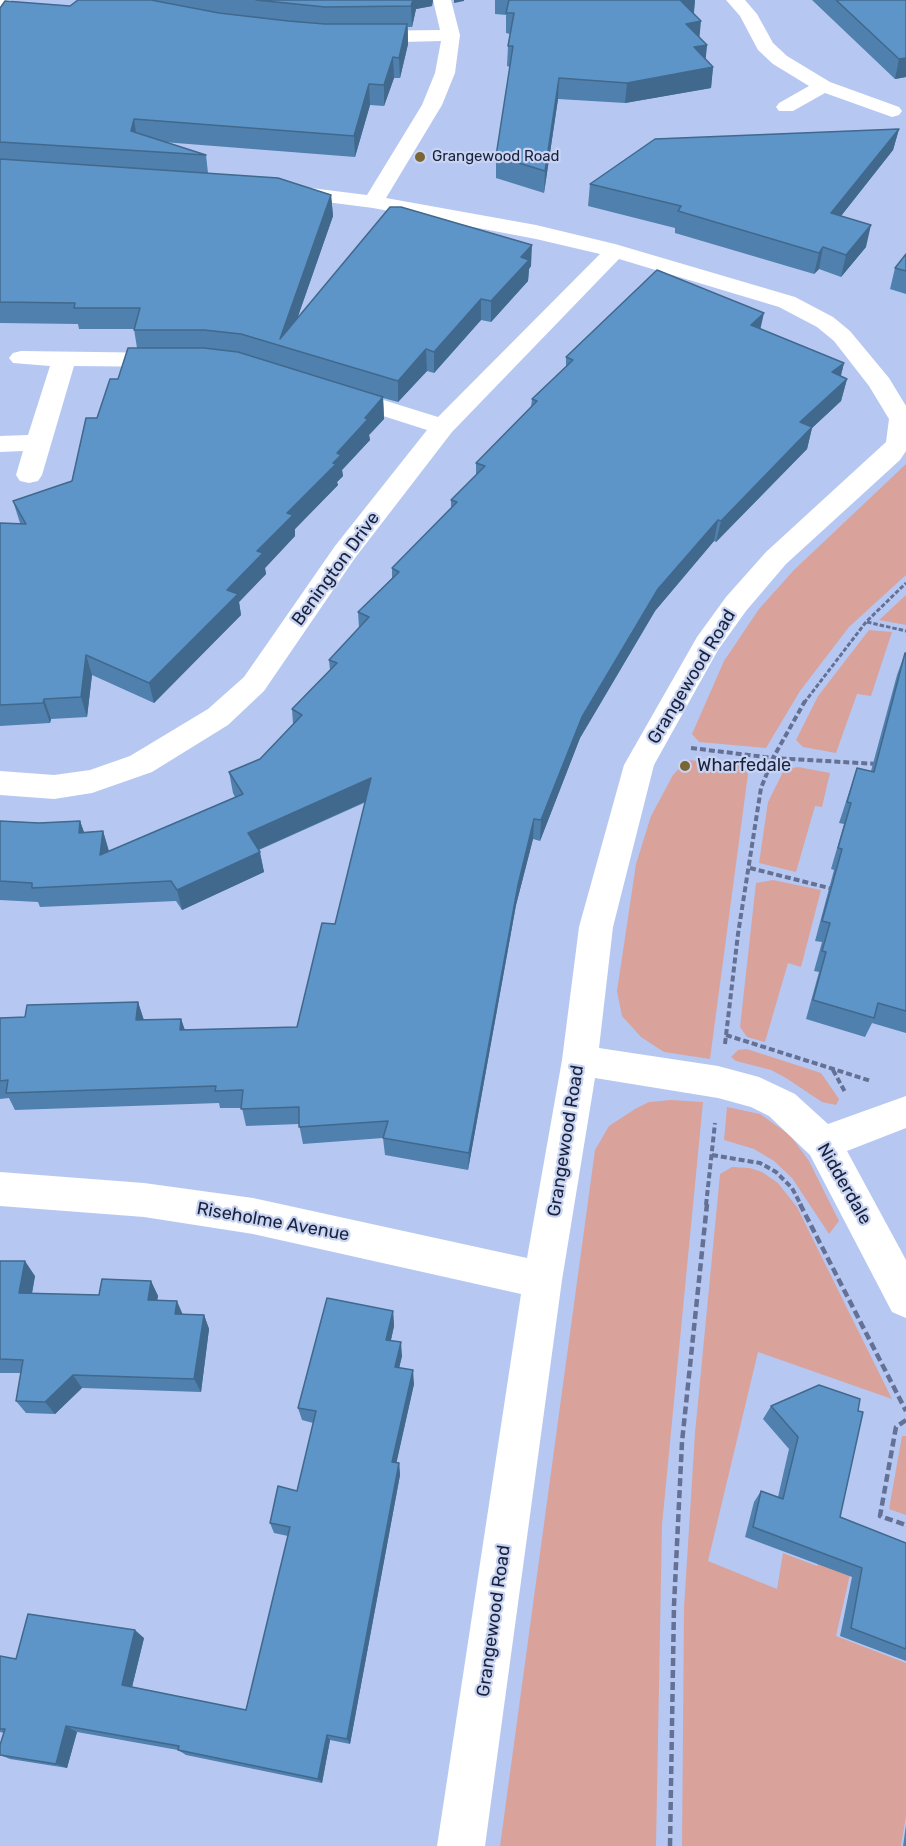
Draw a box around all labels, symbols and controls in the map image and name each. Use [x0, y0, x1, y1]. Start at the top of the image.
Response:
place label: Grangewood Road [432, 148, 559, 166]
marker: Grangewood Road [413, 150, 427, 164]
street label: Benington Drive [288, 508, 384, 630]
street label: Grangewood Road [643, 606, 741, 748]
place label: Wharfedale [697, 755, 791, 777]
marker: Wharfedale [678, 759, 692, 773]
street label: Grangewood Road [543, 1064, 589, 1218]
street label: Nidderdale [812, 1140, 876, 1228]
street label: Riseholme Avenue [195, 1198, 351, 1246]
street label: Grangewood Road [473, 1544, 515, 1698]

